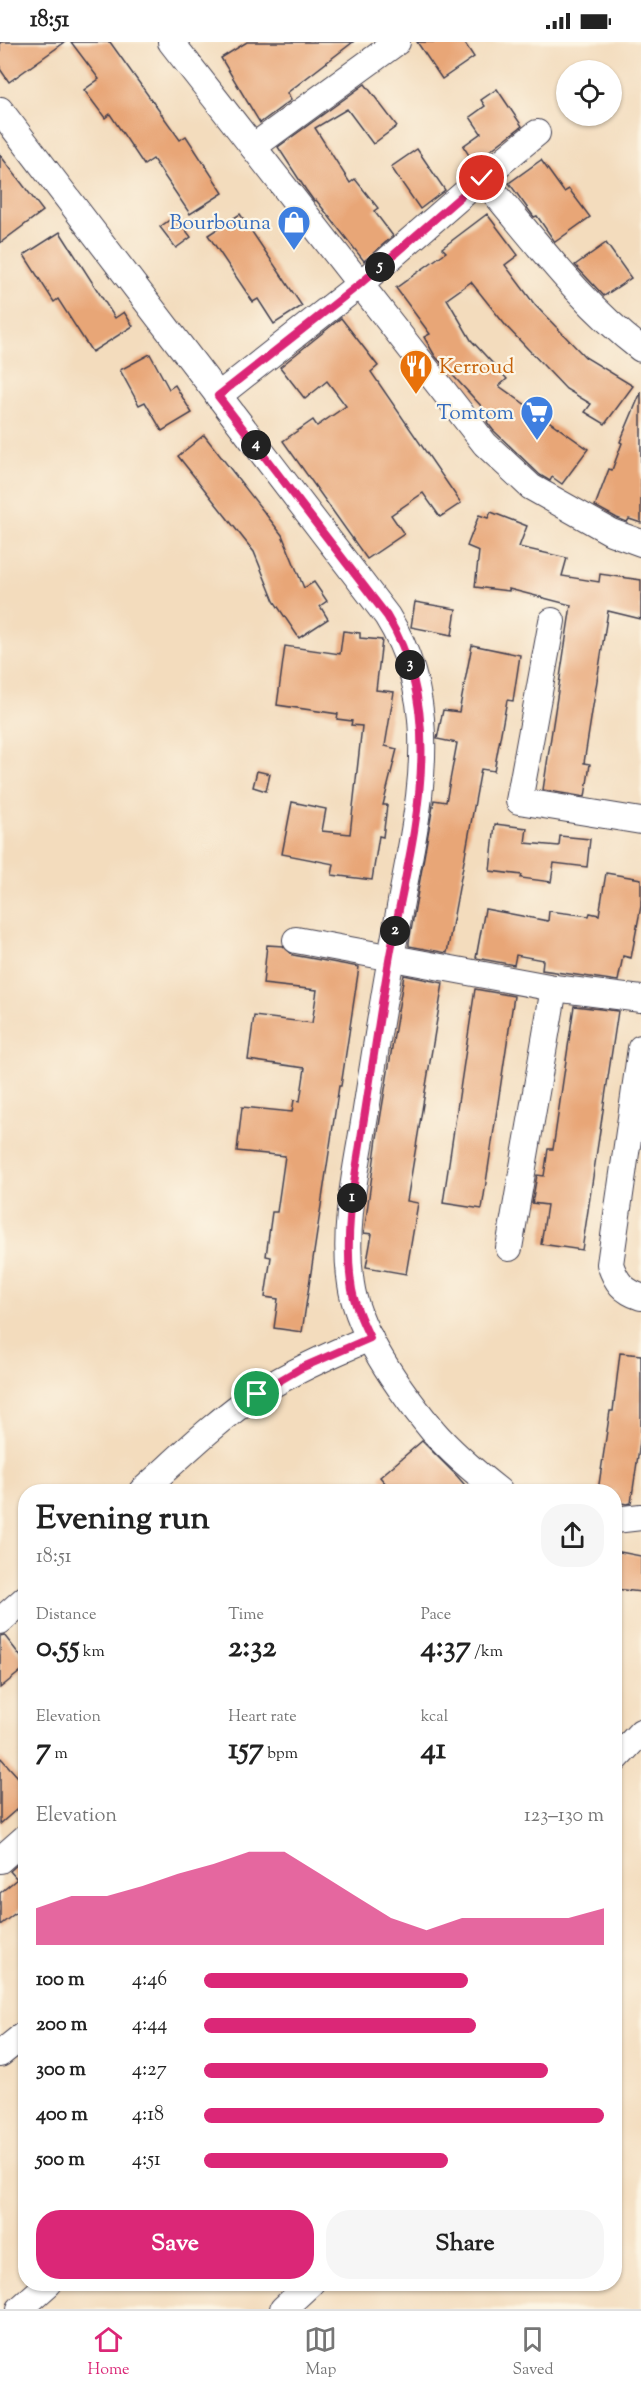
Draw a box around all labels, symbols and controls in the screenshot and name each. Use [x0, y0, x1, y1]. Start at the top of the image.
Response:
text: 18:51 [30, 5, 69, 37]
map controls [556, 60, 622, 126]
button: locate [556, 60, 622, 126]
pin [456, 152, 507, 203]
icon: check [465, 161, 498, 194]
shop icon: Bourbouna [276, 204, 312, 251]
place label: Bourbouna [169, 209, 271, 239]
pin: 5 [365, 252, 395, 282]
text: 5 [377, 255, 383, 278]
restaurant icon: Kerroud [398, 348, 434, 395]
place label: Kerroud [439, 353, 514, 383]
supermarket icon: Tomtom [519, 394, 555, 441]
place label: Tomtom [436, 399, 514, 429]
pin: 4 [241, 430, 271, 460]
text: 4 [252, 433, 260, 456]
pin: 3 [395, 650, 425, 680]
text: 3 [407, 653, 413, 676]
pin: 2 [380, 916, 410, 946]
text: 2 [391, 919, 399, 942]
pin: 1 [337, 1183, 367, 1213]
text: 1 [349, 1186, 355, 1209]
pin [231, 1368, 282, 1419]
icon: arrive [240, 1377, 273, 1410]
text: Evening run [36, 1496, 210, 1544]
button: share [541, 1504, 604, 1567]
text: 18:51 [36, 1543, 72, 1572]
text: Distance [36, 1604, 96, 1627]
text: Time [228, 1604, 264, 1627]
text: Pace [421, 1604, 451, 1627]
text: 0.55 [36, 1627, 79, 1670]
text: 2:32 [228, 1627, 276, 1670]
text: 4:37 [421, 1627, 471, 1670]
text: km [79, 1641, 105, 1664]
text: /km [471, 1641, 503, 1664]
text: Elevation [36, 1706, 101, 1729]
text: Heart rate [228, 1706, 297, 1729]
text: kcal [421, 1706, 448, 1729]
text: 7 [36, 1729, 51, 1772]
text: 157 [228, 1729, 264, 1772]
text: 41 [421, 1729, 446, 1772]
text: m [51, 1743, 68, 1766]
text: bpm [264, 1743, 298, 1766]
text: Elevation [36, 1802, 117, 1831]
text: 123–130 m [524, 1802, 604, 1831]
text: 100 m [36, 1966, 85, 1995]
text: 4:46 [132, 1966, 167, 1995]
text: 200 m [36, 2011, 87, 2040]
text: 4:44 [132, 2011, 167, 2040]
text: 300 m [36, 2056, 86, 2085]
text: 4:27 [132, 2056, 167, 2085]
text: 400 m [36, 2101, 88, 2130]
text: 4:18 [132, 2101, 164, 2130]
text: 500 m [36, 2146, 85, 2175]
text: 4:51 [132, 2146, 161, 2175]
button: Save [36, 2210, 314, 2279]
button: Share [326, 2210, 604, 2279]
tab: Home [87, 2323, 129, 2382]
tab: Map [304, 2323, 337, 2382]
tab: Saved [512, 2323, 553, 2382]

